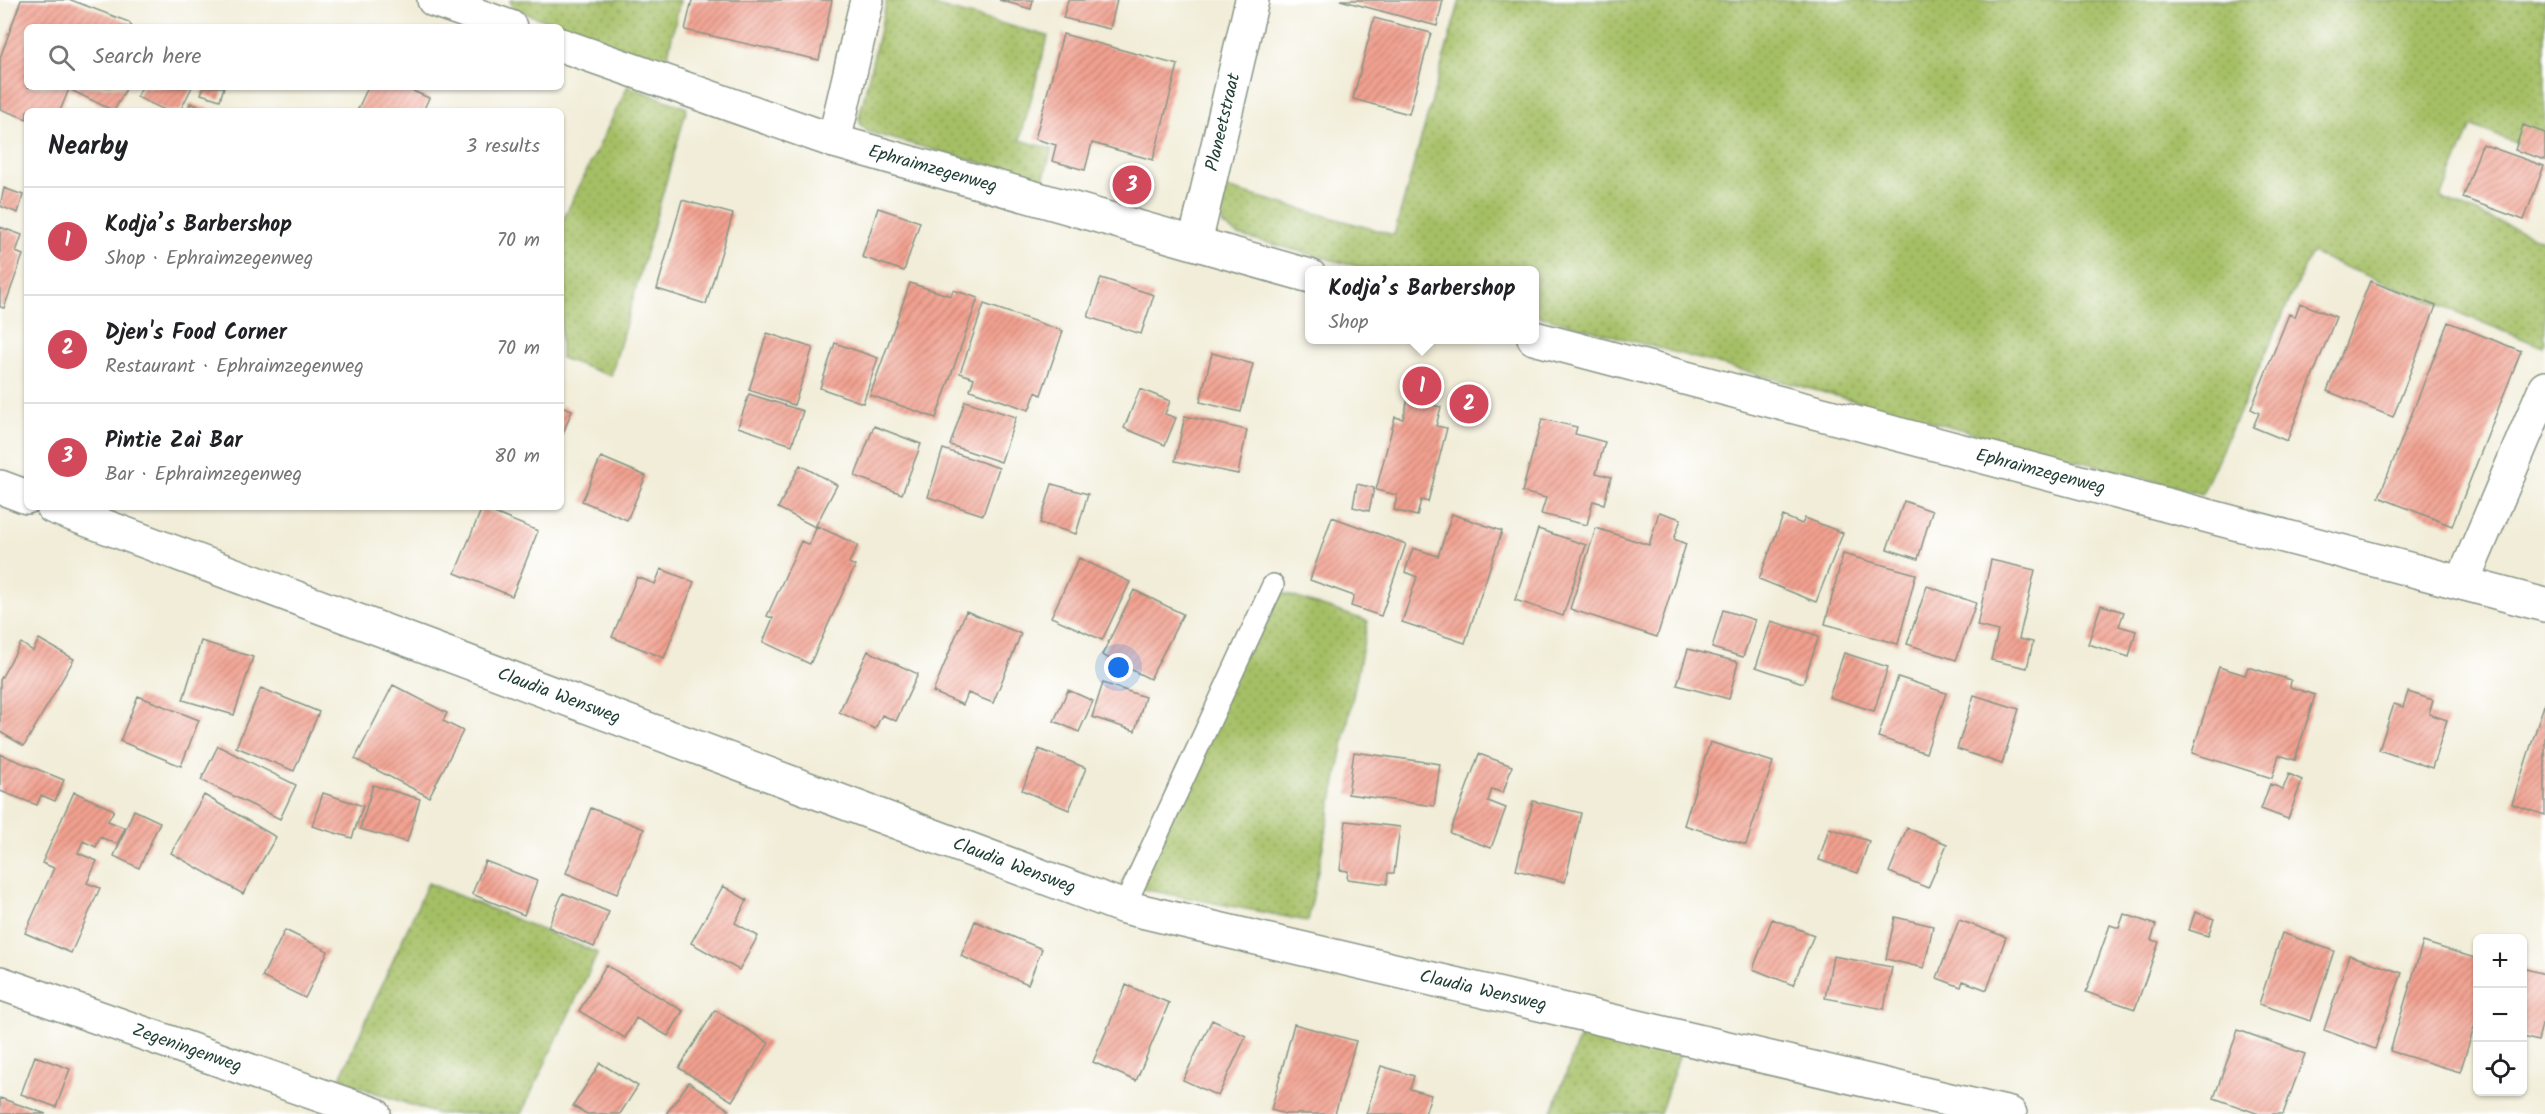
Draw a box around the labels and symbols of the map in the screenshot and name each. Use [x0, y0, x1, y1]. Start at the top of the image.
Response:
street label: Planeetstraat [1198, 69, 1249, 174]
street label: Ephraimzegenweg [865, 137, 1001, 201]
pin: 3 [1112, 162, 1152, 207]
pin: 1 [1402, 364, 1442, 408]
pin: 2 [1450, 382, 1488, 426]
street label: Ephraimzegenweg [1973, 441, 2109, 503]
your location [1104, 653, 1133, 682]
street label: Claudia Wensweg [493, 660, 625, 732]
street label: Claudia Wensweg [948, 830, 1080, 902]
street label: Claudia Wensweg [1417, 962, 1549, 1020]
street label: Zegeningenweg [128, 1016, 246, 1081]

